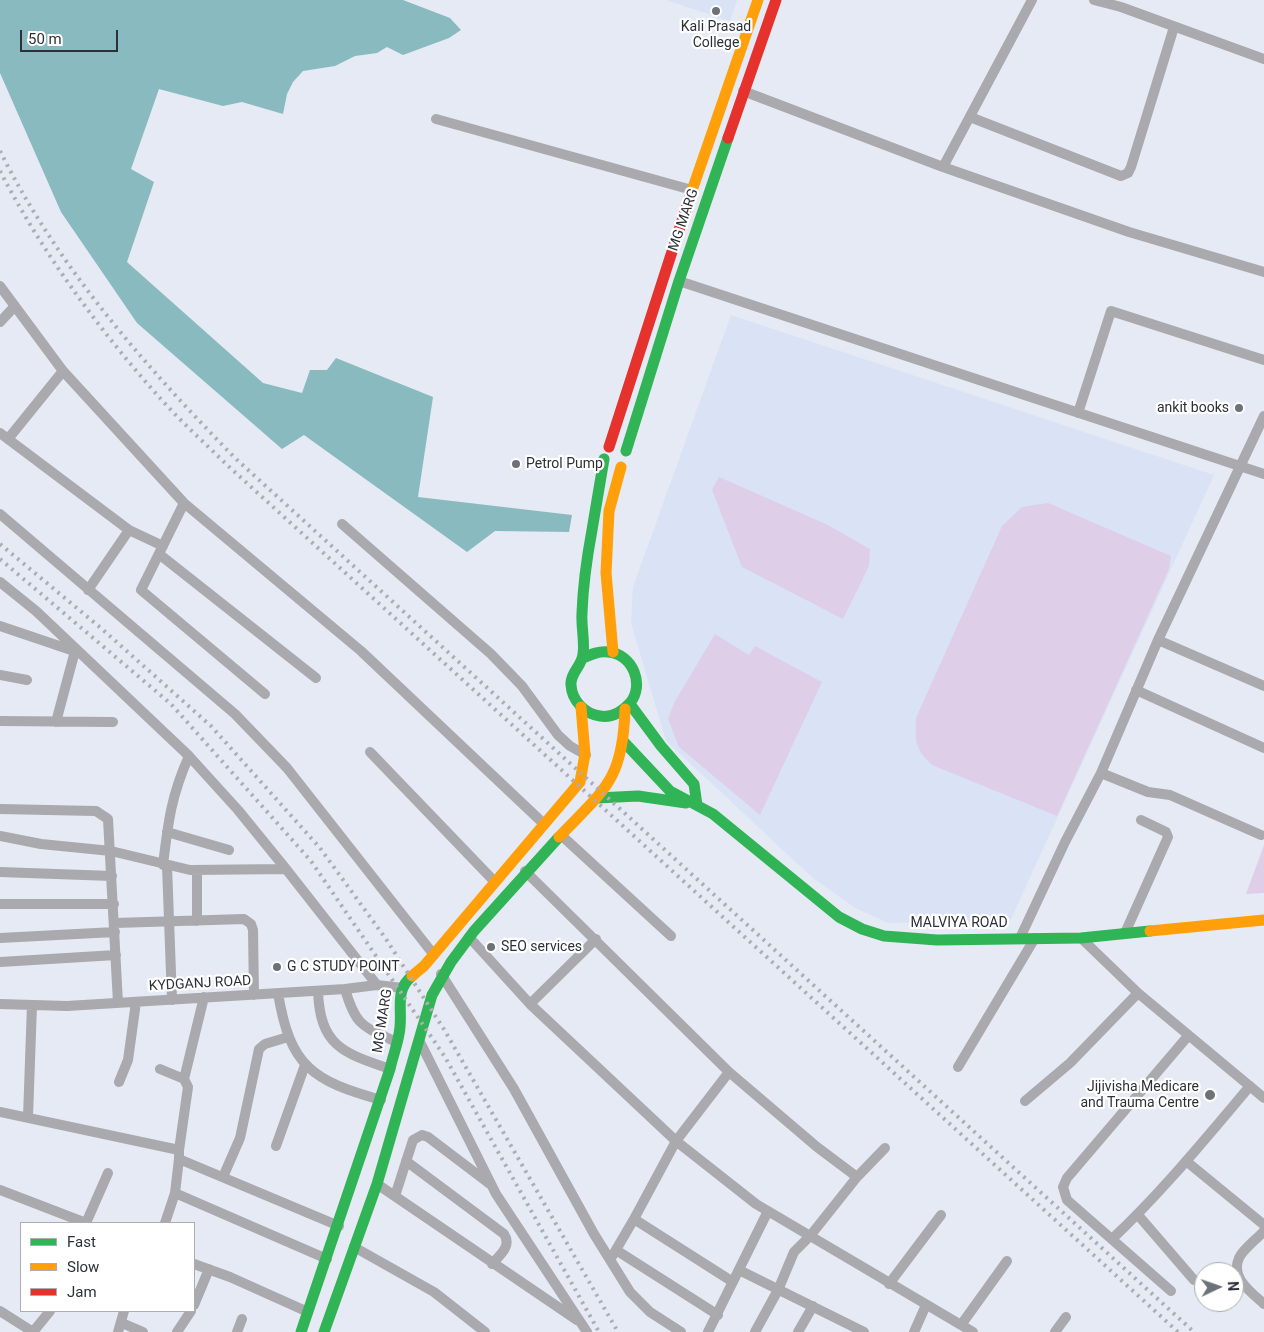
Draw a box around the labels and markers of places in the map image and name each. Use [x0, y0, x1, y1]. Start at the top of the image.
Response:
marker: Kali Prasad College [710, 5, 722, 17]
place label: Kali Prasad College [681, 19, 751, 52]
place label: ankit books [1157, 400, 1229, 416]
marker: ankit books [1233, 402, 1245, 414]
place label: Petrol Pump [526, 456, 603, 472]
marker: Petrol Pump [510, 458, 522, 470]
place label: SEO services [501, 939, 582, 955]
marker: SEO services [485, 941, 497, 953]
place label: G C STUDY POINT [287, 959, 400, 975]
marker: G C STUDY POINT [271, 961, 283, 973]
place label: Jijivisha Medicare and Trauma Centre [1080, 1079, 1199, 1112]
marker: Jijivisha Medicare and Trauma Centre [1203, 1088, 1217, 1102]

